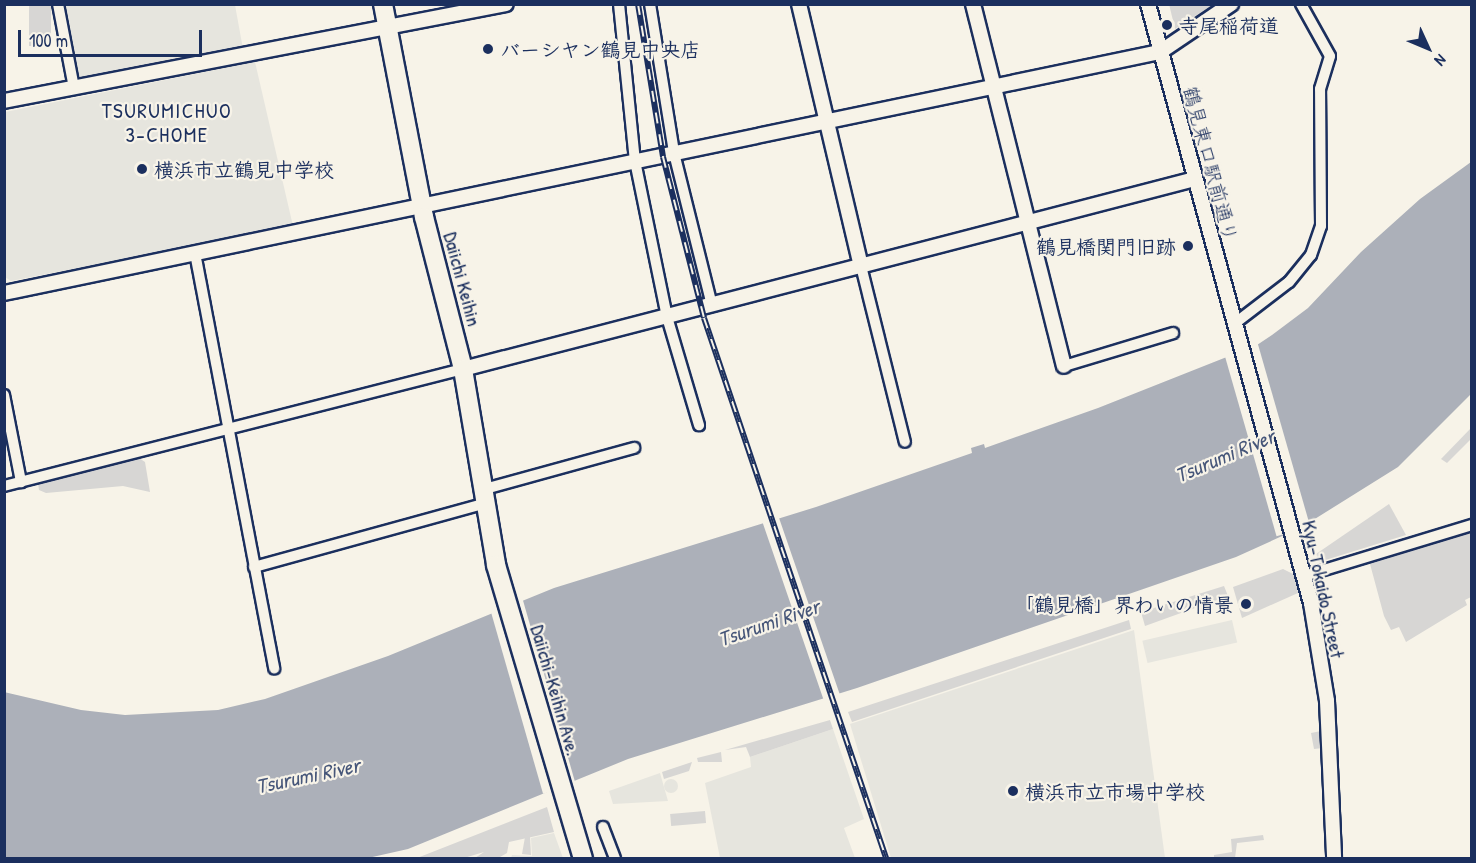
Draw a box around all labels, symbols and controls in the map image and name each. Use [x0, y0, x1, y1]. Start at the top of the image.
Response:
place label: 寺尾稲荷道 [1179, 13, 1279, 37]
scale bar [21, 18, 206, 56]
marker: 寺尾稲荷道 [1160, 18, 1174, 32]
north arrow [1398, 18, 1458, 78]
text: 100 m [29, 28, 68, 53]
place label: バーシヤン鶴見中央店 [500, 37, 700, 61]
marker: バーシヤン鶴見中央店 [481, 42, 495, 56]
text: N [1430, 50, 1452, 71]
street label: 鶴見東口駅前通り [1179, 84, 1243, 244]
district label: TSURUMICHUO 3-CHOME [102, 98, 232, 148]
place label: 横浜市立鶴見中学校 [154, 157, 334, 181]
marker: 横浜市立鶴見中学校 [135, 162, 149, 176]
street label: Daiichi Keihin [439, 229, 487, 329]
place label: 鶴見橋関門旧跡 [1036, 234, 1176, 258]
marker: 鶴見橋関門旧跡 [1181, 239, 1195, 253]
water label: Tsurumi River [1171, 424, 1279, 488]
street label: Kyu-Tokaido Street [1298, 518, 1350, 660]
place label: 「鶴見橋」界わいの情景 [1014, 592, 1234, 616]
water label: Tsurumi River [715, 594, 823, 652]
marker: 「鶴見橋」界わいの情景 [1239, 597, 1253, 611]
street label: Daiichi-Keihin Ave. [526, 622, 586, 758]
water label: Tsurumi River [254, 753, 362, 799]
place label: 横浜市立市場中学校 [1025, 779, 1205, 803]
marker: 横浜市立市場中学校 [1006, 784, 1020, 798]

